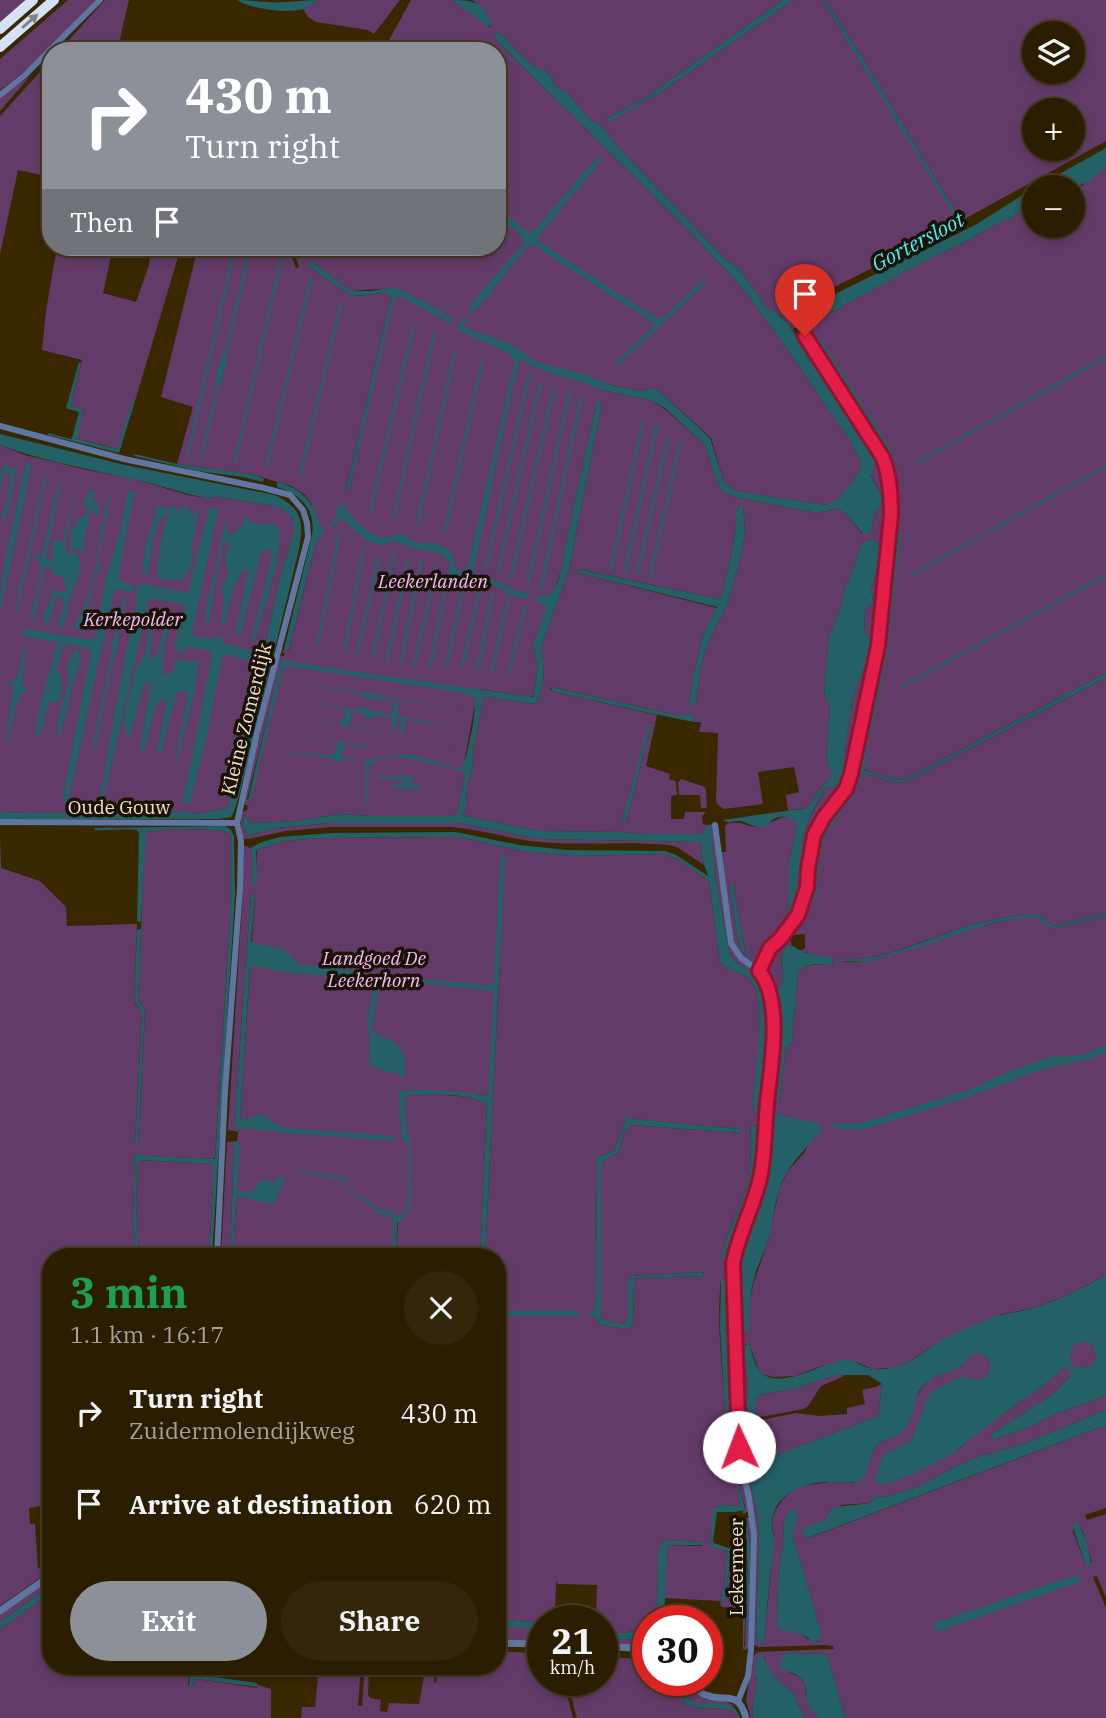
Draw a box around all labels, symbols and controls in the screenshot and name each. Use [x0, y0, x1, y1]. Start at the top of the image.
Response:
one-way arrow [21, 13, 39, 29]
map controls [1022, 21, 1085, 238]
button: layers [1022, 21, 1085, 84]
text: 430 m [185, 63, 332, 126]
icon: right [70, 70, 161, 161]
button: + [1022, 98, 1085, 161]
text: Turn right [185, 125, 340, 167]
button: − [1022, 175, 1085, 238]
icon: arrive [148, 203, 186, 241]
text: Then [70, 205, 134, 239]
water label: Gortersloot [866, 205, 969, 277]
pin [775, 264, 835, 336]
icon: arrive [786, 275, 824, 313]
park label: Leekerlanden [377, 569, 488, 593]
park label: Kerkepolder [82, 607, 183, 631]
street label: Kleine Zomerdijk [216, 640, 276, 798]
street label: Oude Gouw [68, 795, 170, 819]
park label: Landgoed De Leekerhorn [321, 946, 426, 992]
text: 3 min [70, 1265, 188, 1320]
button: close [404, 1271, 478, 1345]
text: 1.1 km · 16:17 [70, 1319, 224, 1349]
text: Turn right [129, 1381, 263, 1415]
icon: right [70, 1394, 108, 1432]
text: 430 m [400, 1396, 478, 1430]
position arrow [702, 1410, 776, 1484]
text: Zuidermolendijkweg [129, 1415, 355, 1445]
icon: arrive [70, 1485, 108, 1523]
text: Arrive at destination [129, 1487, 393, 1521]
text: 620 m [414, 1487, 492, 1521]
street label: Lekermeer [724, 1518, 748, 1616]
button: Exit [70, 1581, 267, 1661]
button: Share [281, 1581, 478, 1661]
speed limit sign: 30 [632, 1605, 723, 1696]
text: 21 [551, 1618, 594, 1664]
text: km/h [550, 1656, 595, 1679]

